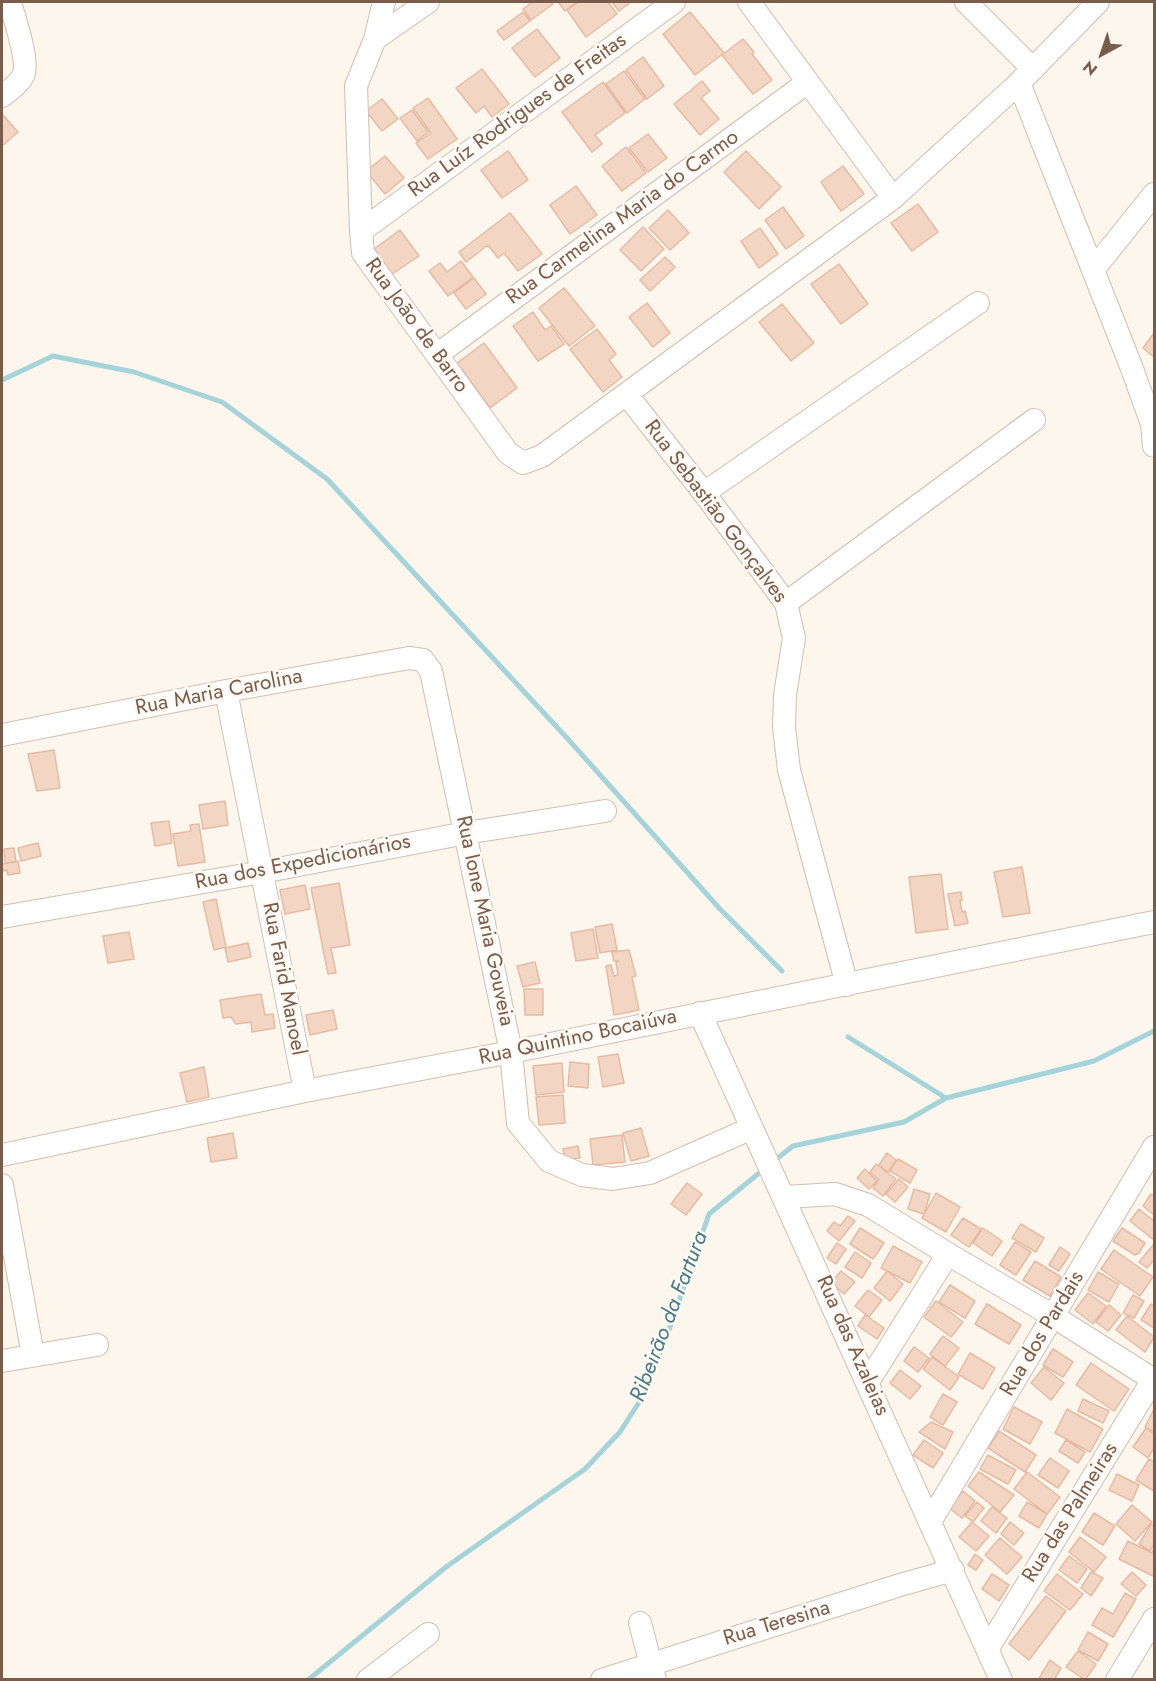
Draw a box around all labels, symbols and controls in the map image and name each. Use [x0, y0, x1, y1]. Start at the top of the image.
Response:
north arrow [1072, 24, 1132, 84]
street label: Rua Luíz Rodrigues de Freitas [404, 29, 632, 203]
text: N [1078, 55, 1102, 81]
street label: Rua Carmelina Maria do Carmo [502, 125, 744, 311]
street label: Rua João de Barro [359, 254, 473, 398]
street label: Rua Sebastião Gonçalves [638, 416, 792, 608]
street label: Rua Maria Carolina [133, 664, 305, 722]
street label: Rua Ione Maria Gouveia [449, 814, 519, 1028]
street label: Rua dos Expedicionários [193, 830, 413, 896]
street label: Rua Farid Manoel [256, 900, 310, 1058]
street label: Rua Quintino Bocaiúva [477, 1005, 679, 1071]
water label: Ribeirão da Fartura [625, 1228, 715, 1406]
street label: Rua dos Pardais [996, 1267, 1090, 1401]
street label: Rua das Azaleias [810, 1272, 894, 1420]
street label: Rua das Palmeiras [1018, 1438, 1124, 1588]
street label: Rua Teresina [721, 1596, 833, 1652]

